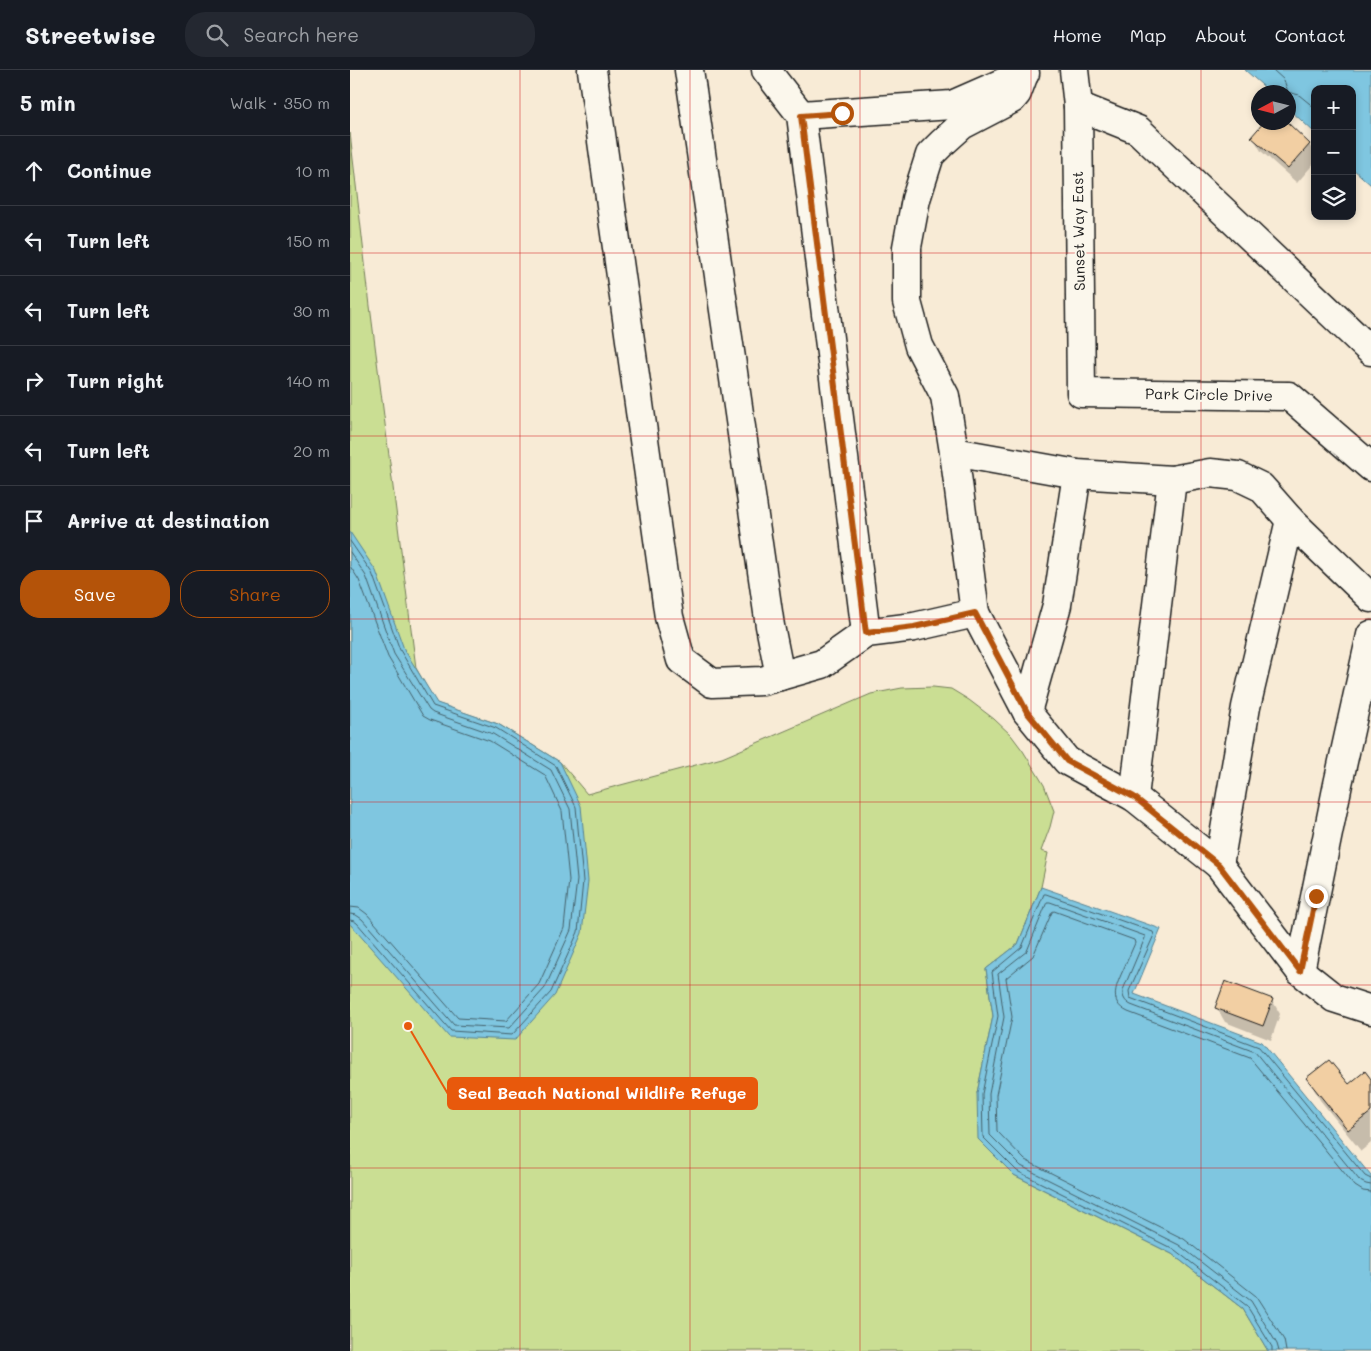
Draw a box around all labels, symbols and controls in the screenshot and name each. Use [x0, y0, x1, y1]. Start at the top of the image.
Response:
search box [185, 12, 535, 57]
text: Streetwise [25, 19, 155, 50]
icon: search [203, 21, 231, 49]
text: Search here [243, 22, 359, 47]
text: Home [1053, 23, 1102, 47]
text: Map [1130, 23, 1166, 47]
text: About [1194, 23, 1247, 47]
text: Contact [1275, 23, 1346, 47]
north arrow [1251, 85, 1296, 130]
map controls [1311, 85, 1356, 220]
button: + [1311, 85, 1356, 130]
text: 5 min [20, 89, 76, 116]
text: Walk · 350 m [230, 92, 330, 113]
route start [831, 102, 854, 125]
button: − [1311, 130, 1356, 175]
icon: ahead [20, 157, 48, 185]
text: Continue [67, 158, 152, 183]
text: 10 m [295, 160, 330, 181]
street label: Sunset Way East [1067, 171, 1089, 291]
button: layers [1311, 175, 1356, 220]
icon: left [20, 227, 48, 255]
text: Turn left [67, 228, 150, 253]
text: 150 m [286, 230, 330, 251]
icon: left [20, 297, 48, 325]
text: Turn left [67, 298, 150, 323]
text: 30 m [293, 300, 330, 321]
icon: right [20, 367, 48, 395]
text: Turn right [67, 368, 164, 393]
text: 140 m [286, 370, 330, 391]
street label: Park Circle Drive [1145, 383, 1273, 405]
icon: left [20, 437, 48, 465]
text: Turn left [67, 438, 150, 463]
text: 20 m [293, 440, 330, 461]
icon: arrive [20, 507, 48, 535]
text: Arrive at destination [67, 508, 270, 533]
button: Save [20, 570, 170, 618]
button: Share [180, 570, 330, 618]
route end [1305, 885, 1328, 908]
callout: Seal Beach National Wildlife Refuge [448, 1078, 757, 1109]
text: Seal Beach National Wildlife Refuge [458, 1082, 746, 1103]

